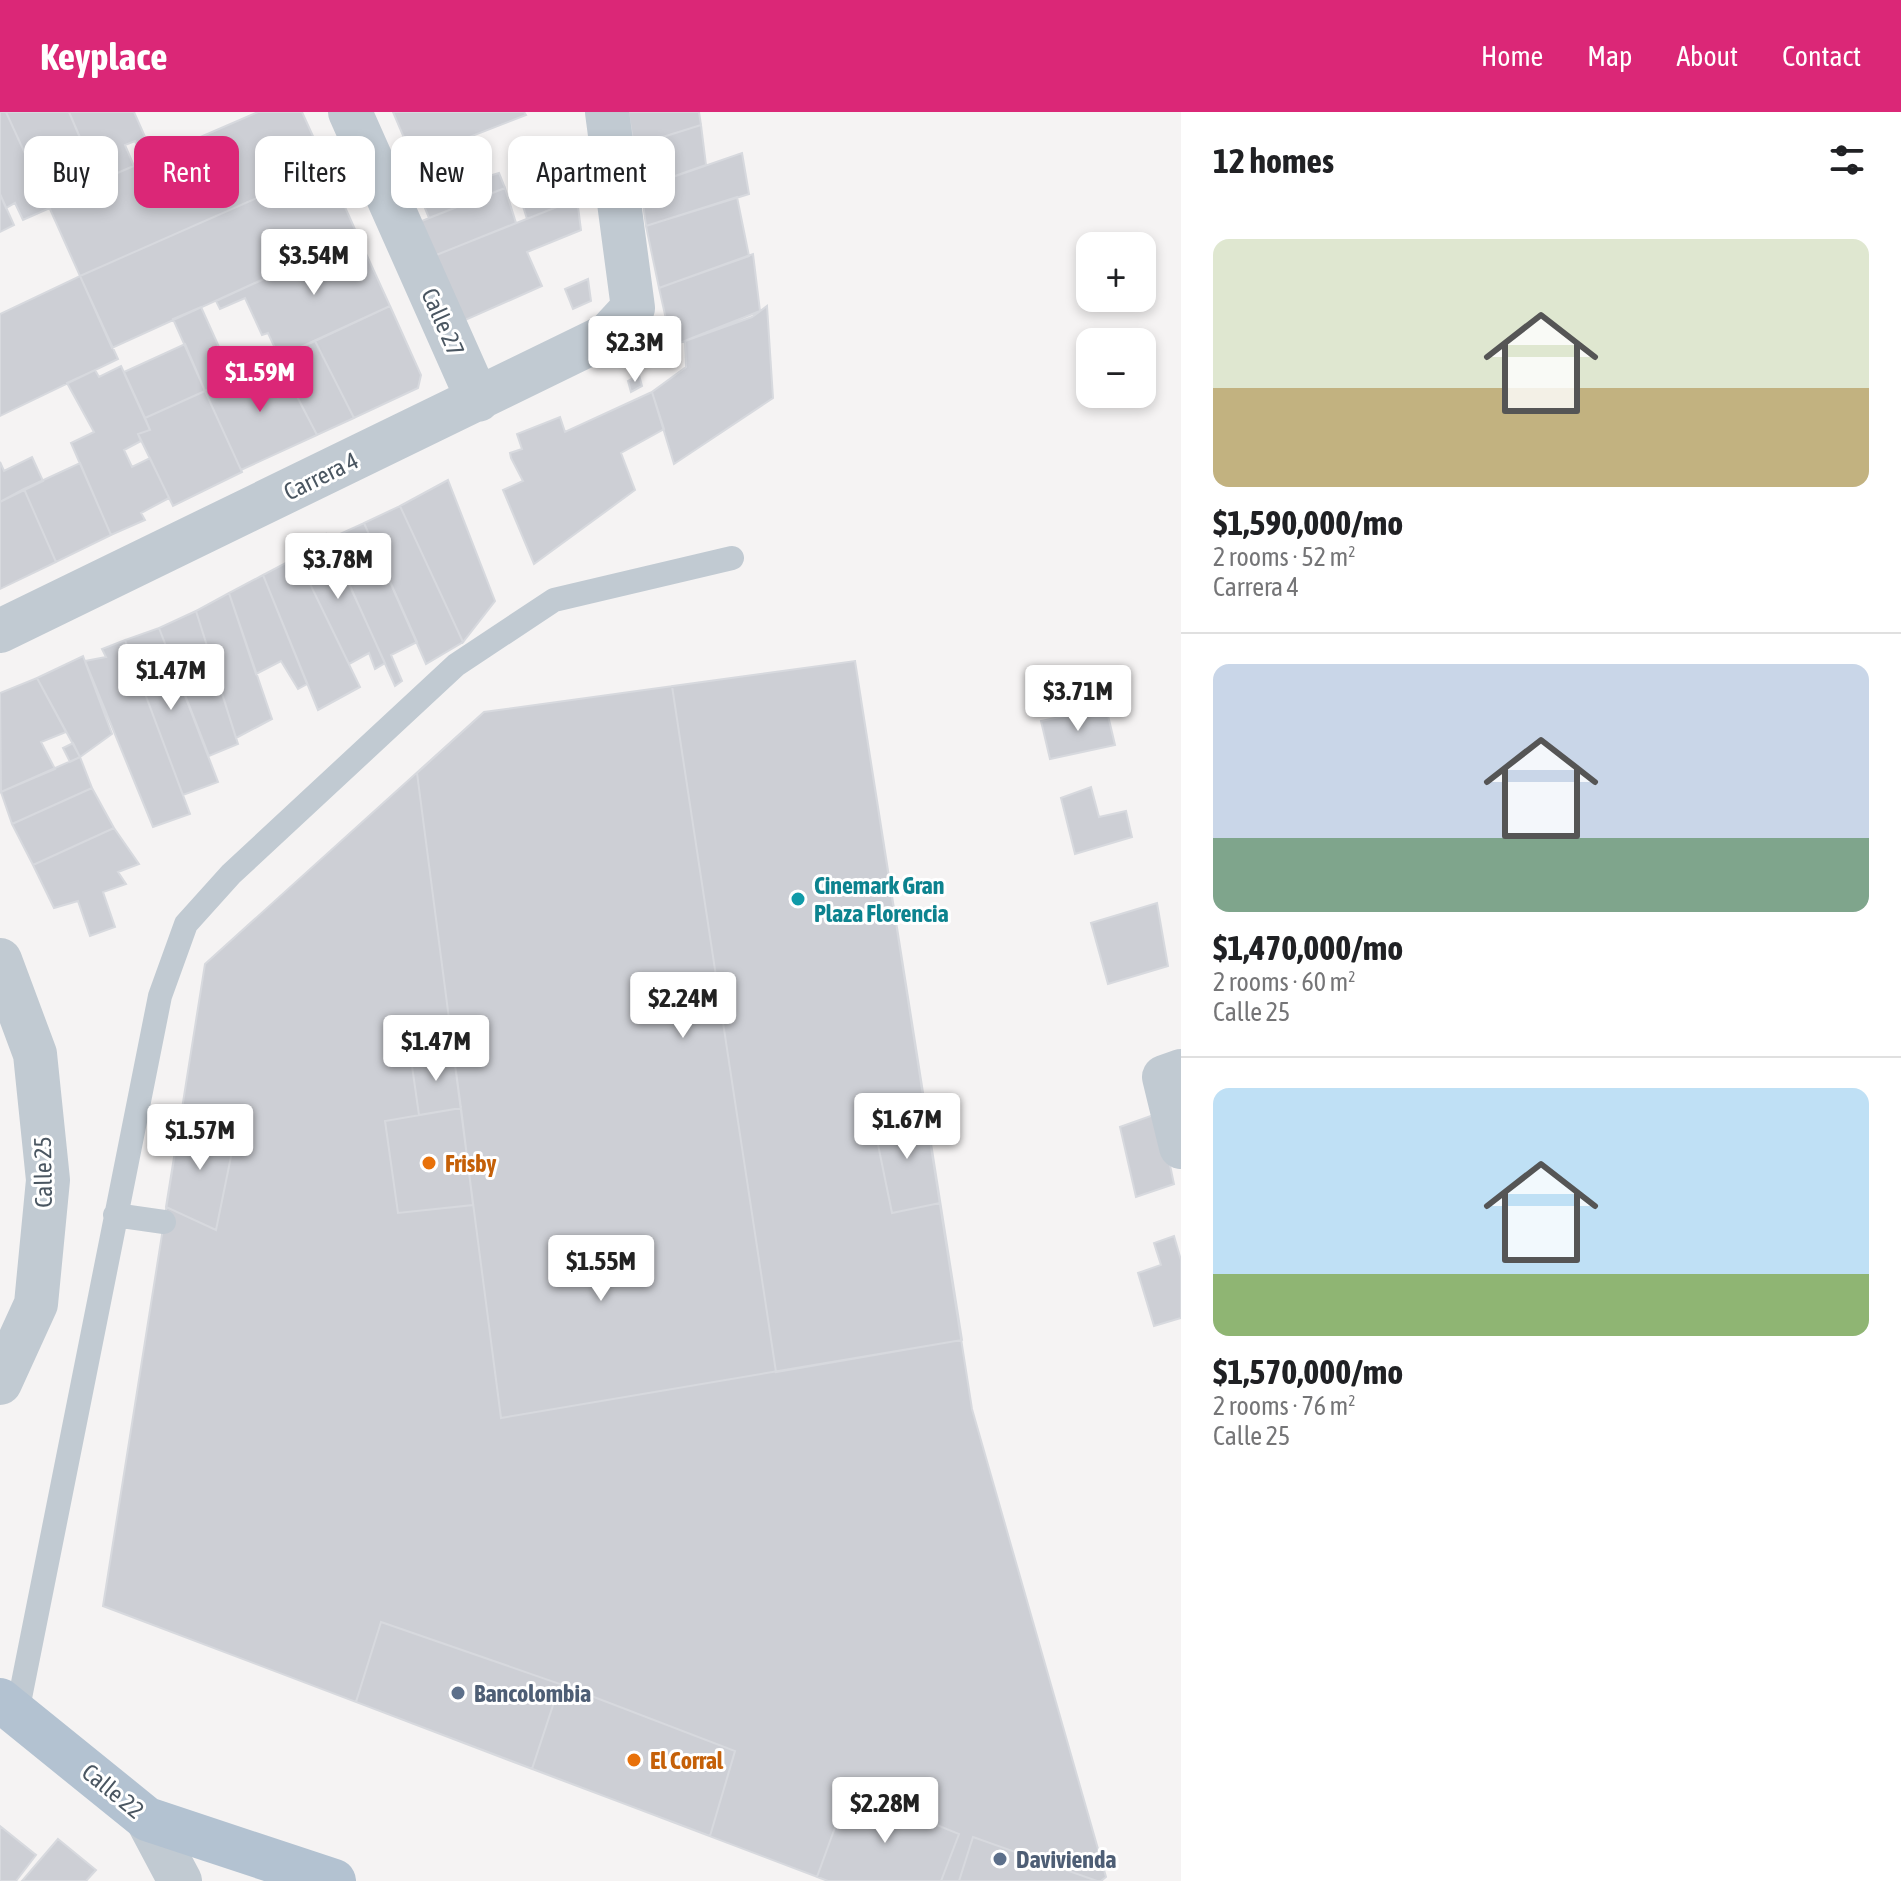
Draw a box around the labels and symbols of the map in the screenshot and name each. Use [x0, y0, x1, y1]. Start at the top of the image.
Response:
pin: $3.54M [249, 229, 379, 297]
street label: Calle 27 [416, 284, 470, 360]
pin: $2.3M [579, 316, 691, 384]
pin: $1.59M [195, 346, 325, 414]
street label: Carrera 4 [279, 446, 363, 506]
pin: $3.78M [273, 533, 403, 601]
pin: $1.47M [106, 644, 236, 712]
pin: $3.71M [1013, 665, 1143, 733]
place label: Cinemark Gran Plaza Florencia [814, 872, 949, 927]
marker: Cinemark Gran Plaza Florencia [789, 890, 807, 908]
pin: $2.24M [618, 972, 748, 1040]
pin: $1.47M [371, 1015, 501, 1083]
pin: $1.67M [842, 1093, 972, 1161]
pin: $1.57M [135, 1104, 265, 1172]
street label: Calle 25 [29, 1136, 57, 1208]
place label: Frisby [445, 1150, 496, 1177]
marker: Frisby [420, 1154, 438, 1172]
pin: $1.55M [536, 1235, 666, 1303]
place label: Bancolombia [474, 1680, 591, 1707]
marker: Bancolombia [449, 1684, 467, 1702]
place label: El Corral [650, 1747, 724, 1774]
marker: El Corral [625, 1751, 643, 1769]
street label: Calle 22 [77, 1758, 149, 1824]
pin: $2.28M [820, 1777, 950, 1845]
place label: Davivienda [1016, 1846, 1117, 1873]
marker: Davivienda [991, 1850, 1009, 1868]

